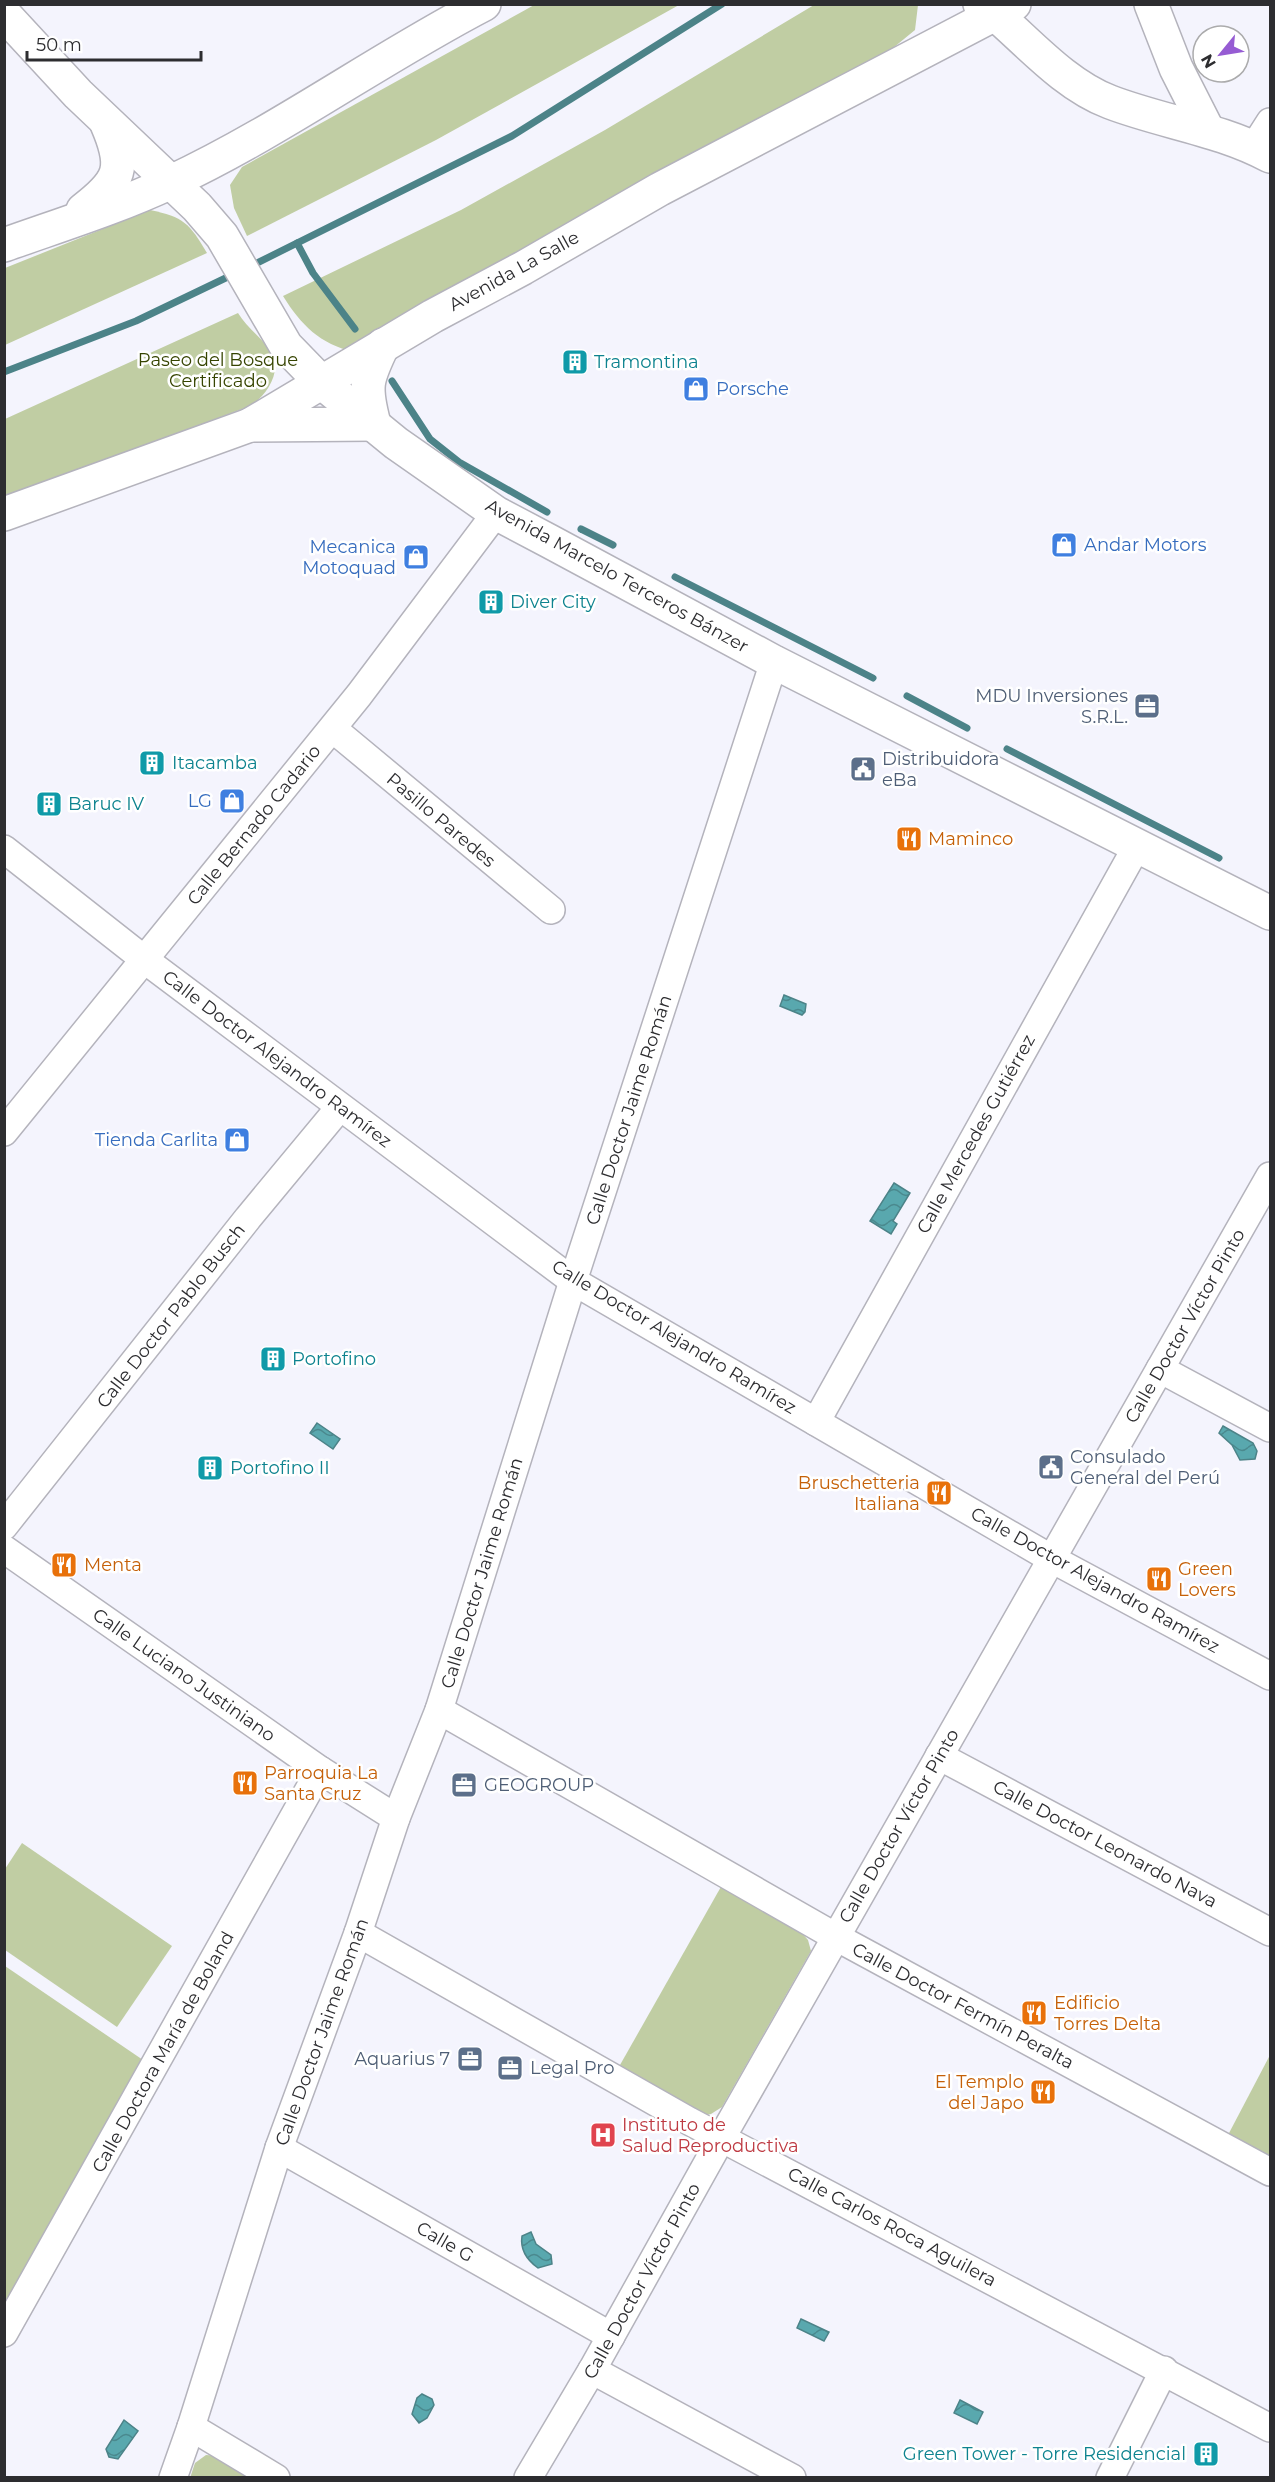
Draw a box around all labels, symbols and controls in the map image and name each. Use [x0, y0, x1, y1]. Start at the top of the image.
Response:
scale bar [27, 24, 201, 62]
north arrow [1191, 24, 1251, 84]
text: 50 m [36, 34, 82, 56]
text: N [1197, 51, 1220, 72]
street label: Avenida La Salle [445, 226, 583, 316]
building icon: Tramontina [560, 347, 590, 377]
park label: Paseo del Bosque Certificado [138, 349, 298, 392]
place label: Tramontina [594, 351, 699, 373]
shop icon: Porsche [681, 374, 711, 404]
place label: Porsche [716, 378, 789, 400]
street label: Avenida Marcelo Terceros Bánzer [482, 494, 752, 658]
shop icon: Andar Motors [1049, 530, 1079, 560]
place label: Andar Motors [1084, 534, 1207, 556]
place label: Mecanica Motoquad [302, 536, 396, 579]
shop icon: Mecanica Motoquad [401, 542, 431, 572]
building icon: Diver City [476, 587, 506, 617]
place label: Diver City [510, 591, 596, 613]
place label: MDU Inversiones S.R.L. [975, 685, 1128, 728]
office icon: MDU Inversiones S.R.L. [1132, 691, 1162, 721]
street label: Calle Bernado Cadario [182, 740, 326, 910]
building icon: Itacamba [137, 748, 167, 778]
place label: Distribuidora eBa [882, 748, 999, 791]
place label: Itacamba [172, 752, 258, 774]
public building icon: Distribuidora eBa [848, 754, 878, 784]
street label: Pasillo Paredes [382, 768, 500, 872]
shop icon: LG [217, 786, 247, 816]
building icon: Baruc IV [34, 789, 64, 819]
place label: LG [188, 790, 212, 812]
place label: Baruc IV [68, 793, 145, 815]
restaurant icon: Maminco [894, 824, 924, 854]
place label: Maminco [928, 828, 1013, 850]
street label: Calle Doctor Alejandro Ramírez [158, 966, 396, 1152]
street label: Calle Doctor Jaime Román [581, 992, 677, 1228]
street label: Calle Mercedes Gutiérrez [912, 1031, 1040, 1237]
shop icon: Tienda Carlita [222, 1125, 252, 1155]
place label: Tienda Carlita [95, 1129, 218, 1151]
street label: Calle Doctor Pablo Busch [92, 1219, 250, 1413]
street label: Calle Doctor Víctor Pinto [1120, 1225, 1250, 1427]
street label: Calle Doctor Alejandro Ramírez [548, 1255, 800, 1419]
building icon: Portofino [258, 1344, 288, 1374]
place label: Portofino [292, 1348, 376, 1370]
place label: Consulado General del Perú [1070, 1446, 1220, 1489]
public building icon: Consulado General del Perú [1036, 1452, 1066, 1482]
building icon: Portofino II [195, 1453, 225, 1483]
street label: Calle Doctor Jaime Román [436, 1455, 528, 1691]
place label: Portofino II [230, 1457, 330, 1479]
place label: Bruschetteria Italiana [798, 1472, 920, 1515]
restaurant icon: Bruschetteria Italiana [924, 1478, 954, 1508]
street label: Calle Doctor Alejandro Ramírez [967, 1502, 1223, 1658]
restaurant icon: Menta [49, 1550, 79, 1580]
place label: Menta [84, 1554, 142, 1576]
place label: Green Lovers [1178, 1558, 1236, 1601]
restaurant icon: Green Lovers [1144, 1564, 1174, 1594]
street label: Calle Luciano Justiniano [88, 1604, 280, 1746]
street label: Calle Doctor Víctor Pinto [834, 1725, 964, 1927]
place label: Parroquia La Santa Cruz [264, 1762, 378, 1805]
restaurant icon: Parroquia La Santa Cruz [230, 1768, 260, 1798]
office icon: GEOGROUP [449, 1770, 479, 1800]
place label: GEOGROUP [484, 1774, 594, 1796]
street label: Calle Doctor Leonardo Nava [989, 1775, 1221, 1913]
street label: Calle Doctor Jaime Román [271, 1915, 373, 2149]
street label: Calle Doctora María de Boland [87, 1927, 239, 2177]
street label: Calle Doctor Fermín Peralta [848, 1938, 1078, 2074]
place label: Edificio Torres Delta [1054, 1992, 1161, 2035]
restaurant icon: Edificio Torres Delta [1019, 1998, 1049, 2028]
office icon: Aquarius 7 [455, 2044, 485, 2074]
place label: Aquarius 7 [354, 2048, 450, 2070]
office icon: Legal Pro [495, 2053, 525, 2083]
place label: Legal Pro [530, 2057, 615, 2079]
place label: El Templo del Japo [935, 2071, 1024, 2114]
restaurant icon: El Templo del Japo [1028, 2077, 1058, 2107]
place label: Instituto de Salud Reproductiva [622, 2114, 799, 2157]
hospital icon: Instituto de Salud Reproductiva [588, 2120, 618, 2150]
street label: Calle Carlos Roca Aguilera [784, 2163, 1000, 2291]
street label: Calle Doctor Víctor Pinto [579, 2179, 705, 2383]
street label: Calle G [412, 2217, 478, 2267]
building icon: Green Tower - Torre Residencial [1191, 2439, 1221, 2469]
place label: Green Tower - Torre Residencial [903, 2443, 1186, 2465]

